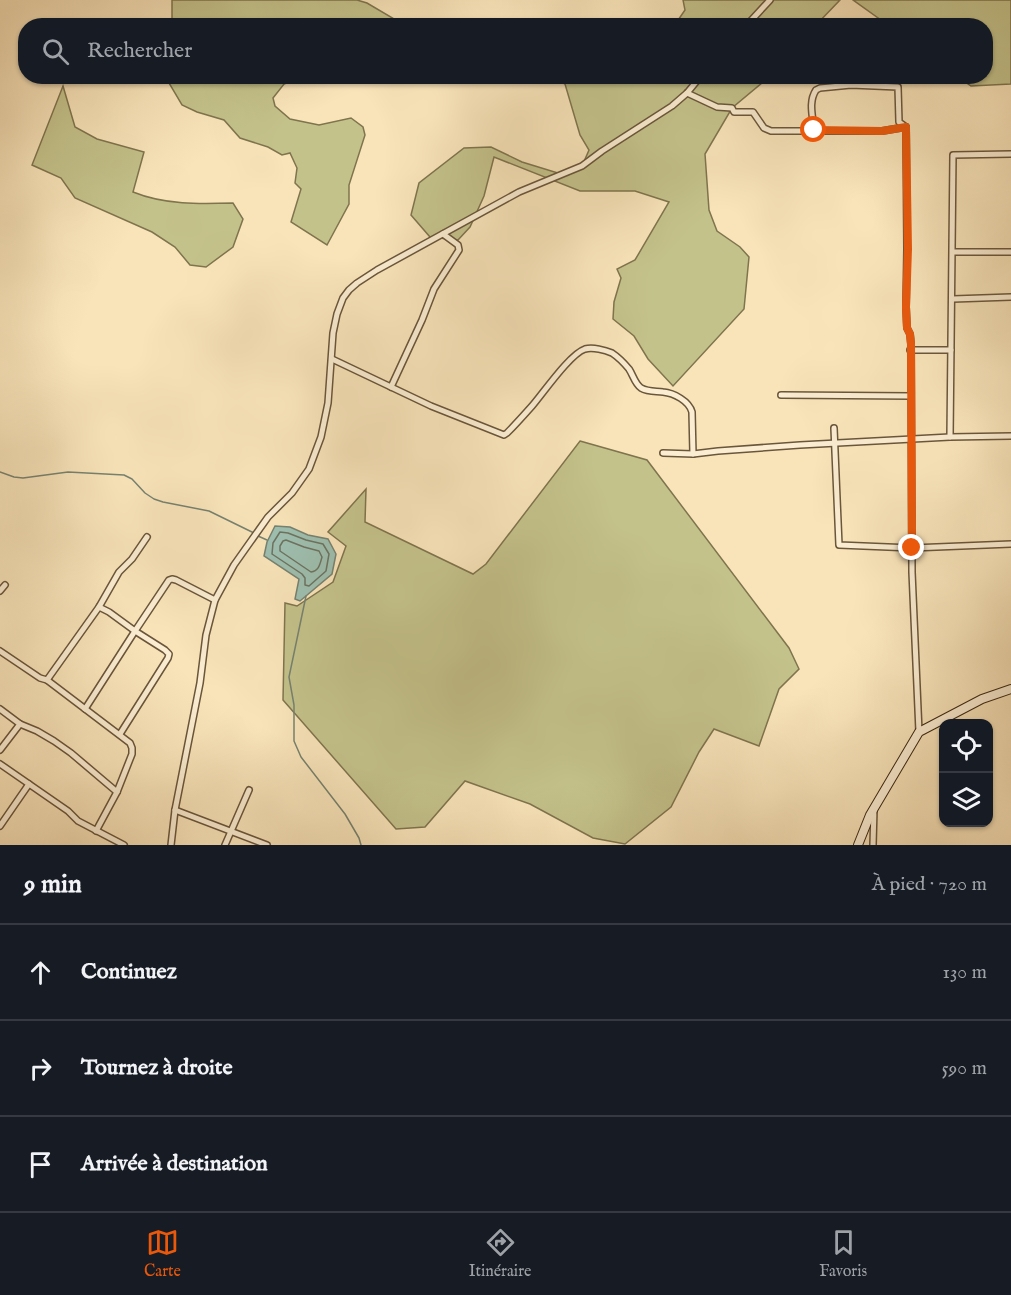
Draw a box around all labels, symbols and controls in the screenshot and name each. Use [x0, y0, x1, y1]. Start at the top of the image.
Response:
search box [18, 18, 993, 84]
icon: search [39, 35, 72, 68]
text: Rechercher [87, 37, 192, 65]
route start [800, 116, 826, 142]
route end [898, 534, 924, 560]
map controls [939, 719, 993, 827]
button: locate [939, 719, 993, 773]
button: layers [939, 773, 993, 827]
text: 9 min [24, 868, 82, 901]
text: À pied · 720 m [872, 872, 987, 897]
icon: ahead [24, 956, 57, 989]
text: Continuez [81, 958, 177, 986]
text: 130 m [942, 960, 987, 985]
icon: right [24, 1052, 57, 1085]
text: Tournez à droite [81, 1054, 232, 1082]
text: 590 m [941, 1056, 987, 1081]
icon: arrive [24, 1148, 57, 1181]
text: Arrivée à destination [81, 1150, 268, 1178]
tab: Carte [144, 1226, 181, 1282]
tab: Itinéraire [469, 1226, 531, 1282]
tab: Favoris [819, 1226, 867, 1282]

